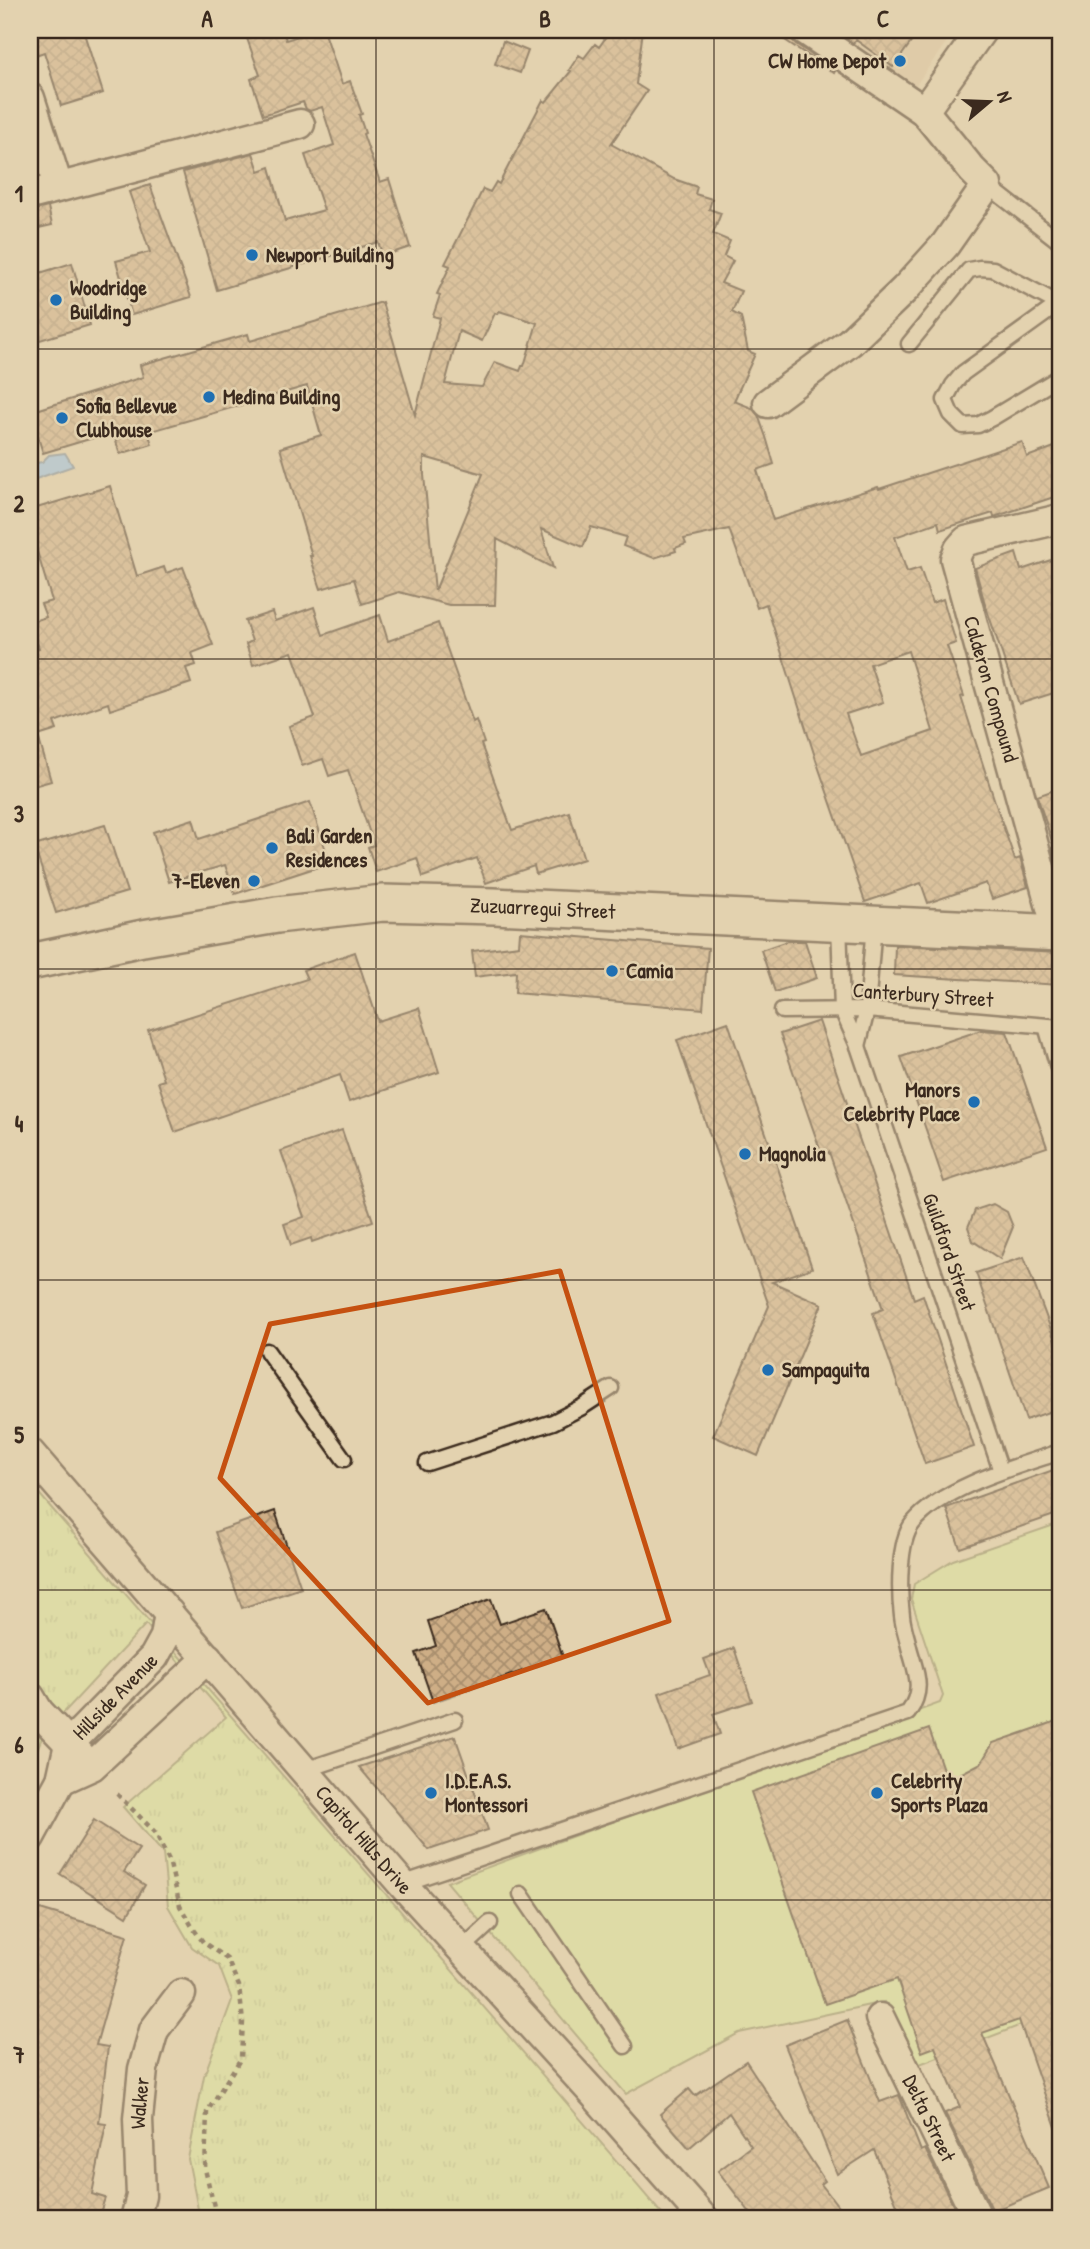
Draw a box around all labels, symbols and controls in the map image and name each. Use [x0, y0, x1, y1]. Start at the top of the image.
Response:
text: A [201, 3, 213, 34]
text: B [539, 3, 551, 34]
text: C [877, 3, 889, 34]
place label: CW Home Depot [768, 46, 887, 76]
marker: CW Home Depot [892, 53, 908, 69]
north arrow [954, 66, 1024, 136]
text: N [991, 87, 1019, 105]
text: 1 [15, 178, 23, 209]
place label: Newport Building [266, 240, 394, 270]
marker: Newport Building [244, 247, 260, 263]
place label: Woodridge Building [70, 273, 147, 327]
marker: Woodridge Building [48, 292, 64, 308]
place label: Medina Building [223, 382, 340, 412]
marker: Medina Building [201, 389, 217, 405]
place label: Sofia Bellevue Clubhouse [76, 391, 178, 444]
marker: Sofia Bellevue Clubhouse [54, 410, 70, 426]
text: 2 [14, 488, 25, 519]
street label: Calderon Compound [957, 613, 1026, 765]
text: 3 [14, 798, 24, 829]
place label: Bali Garden Residences [286, 821, 372, 874]
marker: Bali Garden Residences [264, 840, 280, 856]
place label: 7-Eleven [171, 866, 240, 895]
marker: 7-Eleven [246, 873, 262, 889]
street label: Zuzuarregui Street [470, 890, 617, 926]
place label: Camia [626, 956, 674, 985]
marker: Camia [604, 963, 620, 979]
street label: Canterbury Street [852, 975, 995, 1014]
place label: Manors Celebrity Place [843, 1075, 961, 1129]
marker: Manors Celebrity Place [966, 1094, 982, 1110]
text: 4 [15, 1108, 24, 1139]
place label: Magnolia [759, 1139, 826, 1169]
marker: Magnolia [737, 1146, 753, 1162]
street label: Guildford Street [916, 1189, 983, 1315]
place label: Sampaguita [782, 1355, 870, 1385]
marker: Sampaguita [760, 1362, 776, 1378]
text: 5 [14, 1419, 24, 1450]
street label: Hillside Avenue [66, 1646, 164, 1746]
text: 6 [14, 1729, 24, 1760]
place label: I.D.E.A.S. Montessori [445, 1766, 528, 1819]
place label: Celebrity Sports Plaza [891, 1766, 988, 1820]
street label: Capitol Hills Drive [309, 1779, 419, 1900]
marker: I.D.E.A.S. Montessori [423, 1785, 439, 1801]
marker: Celebrity Sports Plaza [869, 1785, 885, 1801]
text: 7 [12, 2039, 25, 2070]
street label: Delta Street [896, 2070, 963, 2167]
street label: Walker [123, 2076, 156, 2129]

